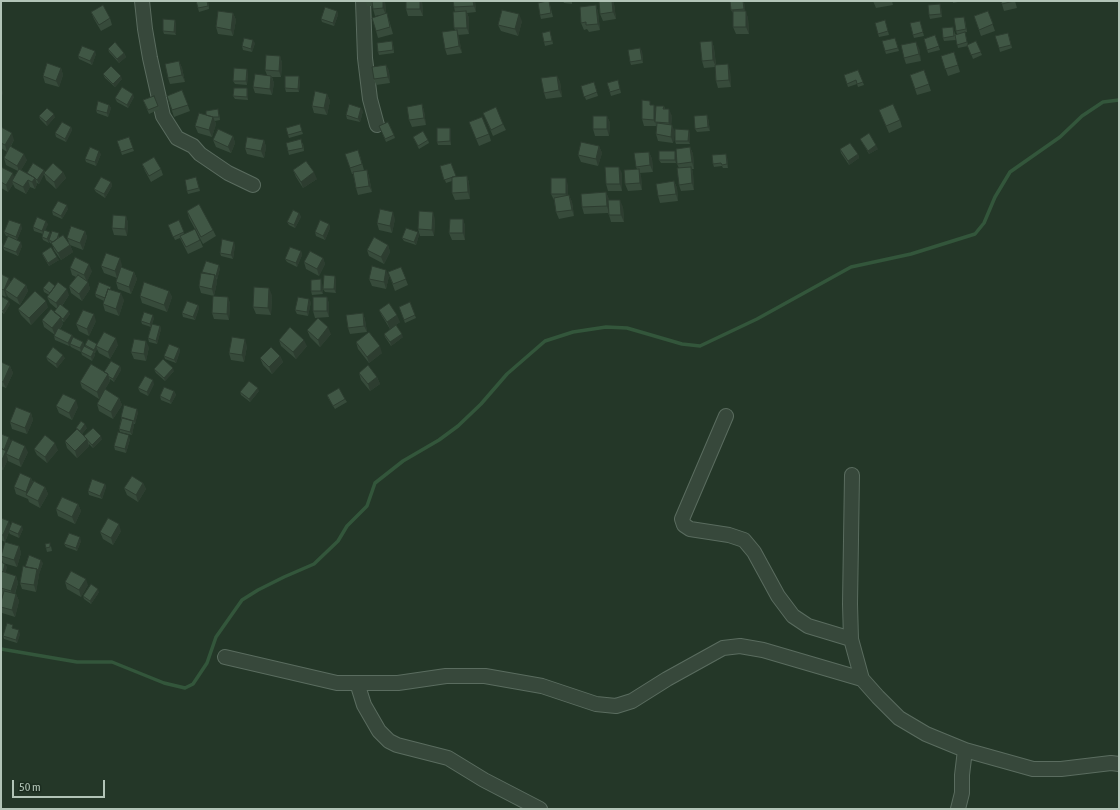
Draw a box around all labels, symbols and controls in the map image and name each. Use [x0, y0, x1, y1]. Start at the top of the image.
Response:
scale bar [14, 772, 107, 798]
text: 50 m [19, 780, 41, 794]

